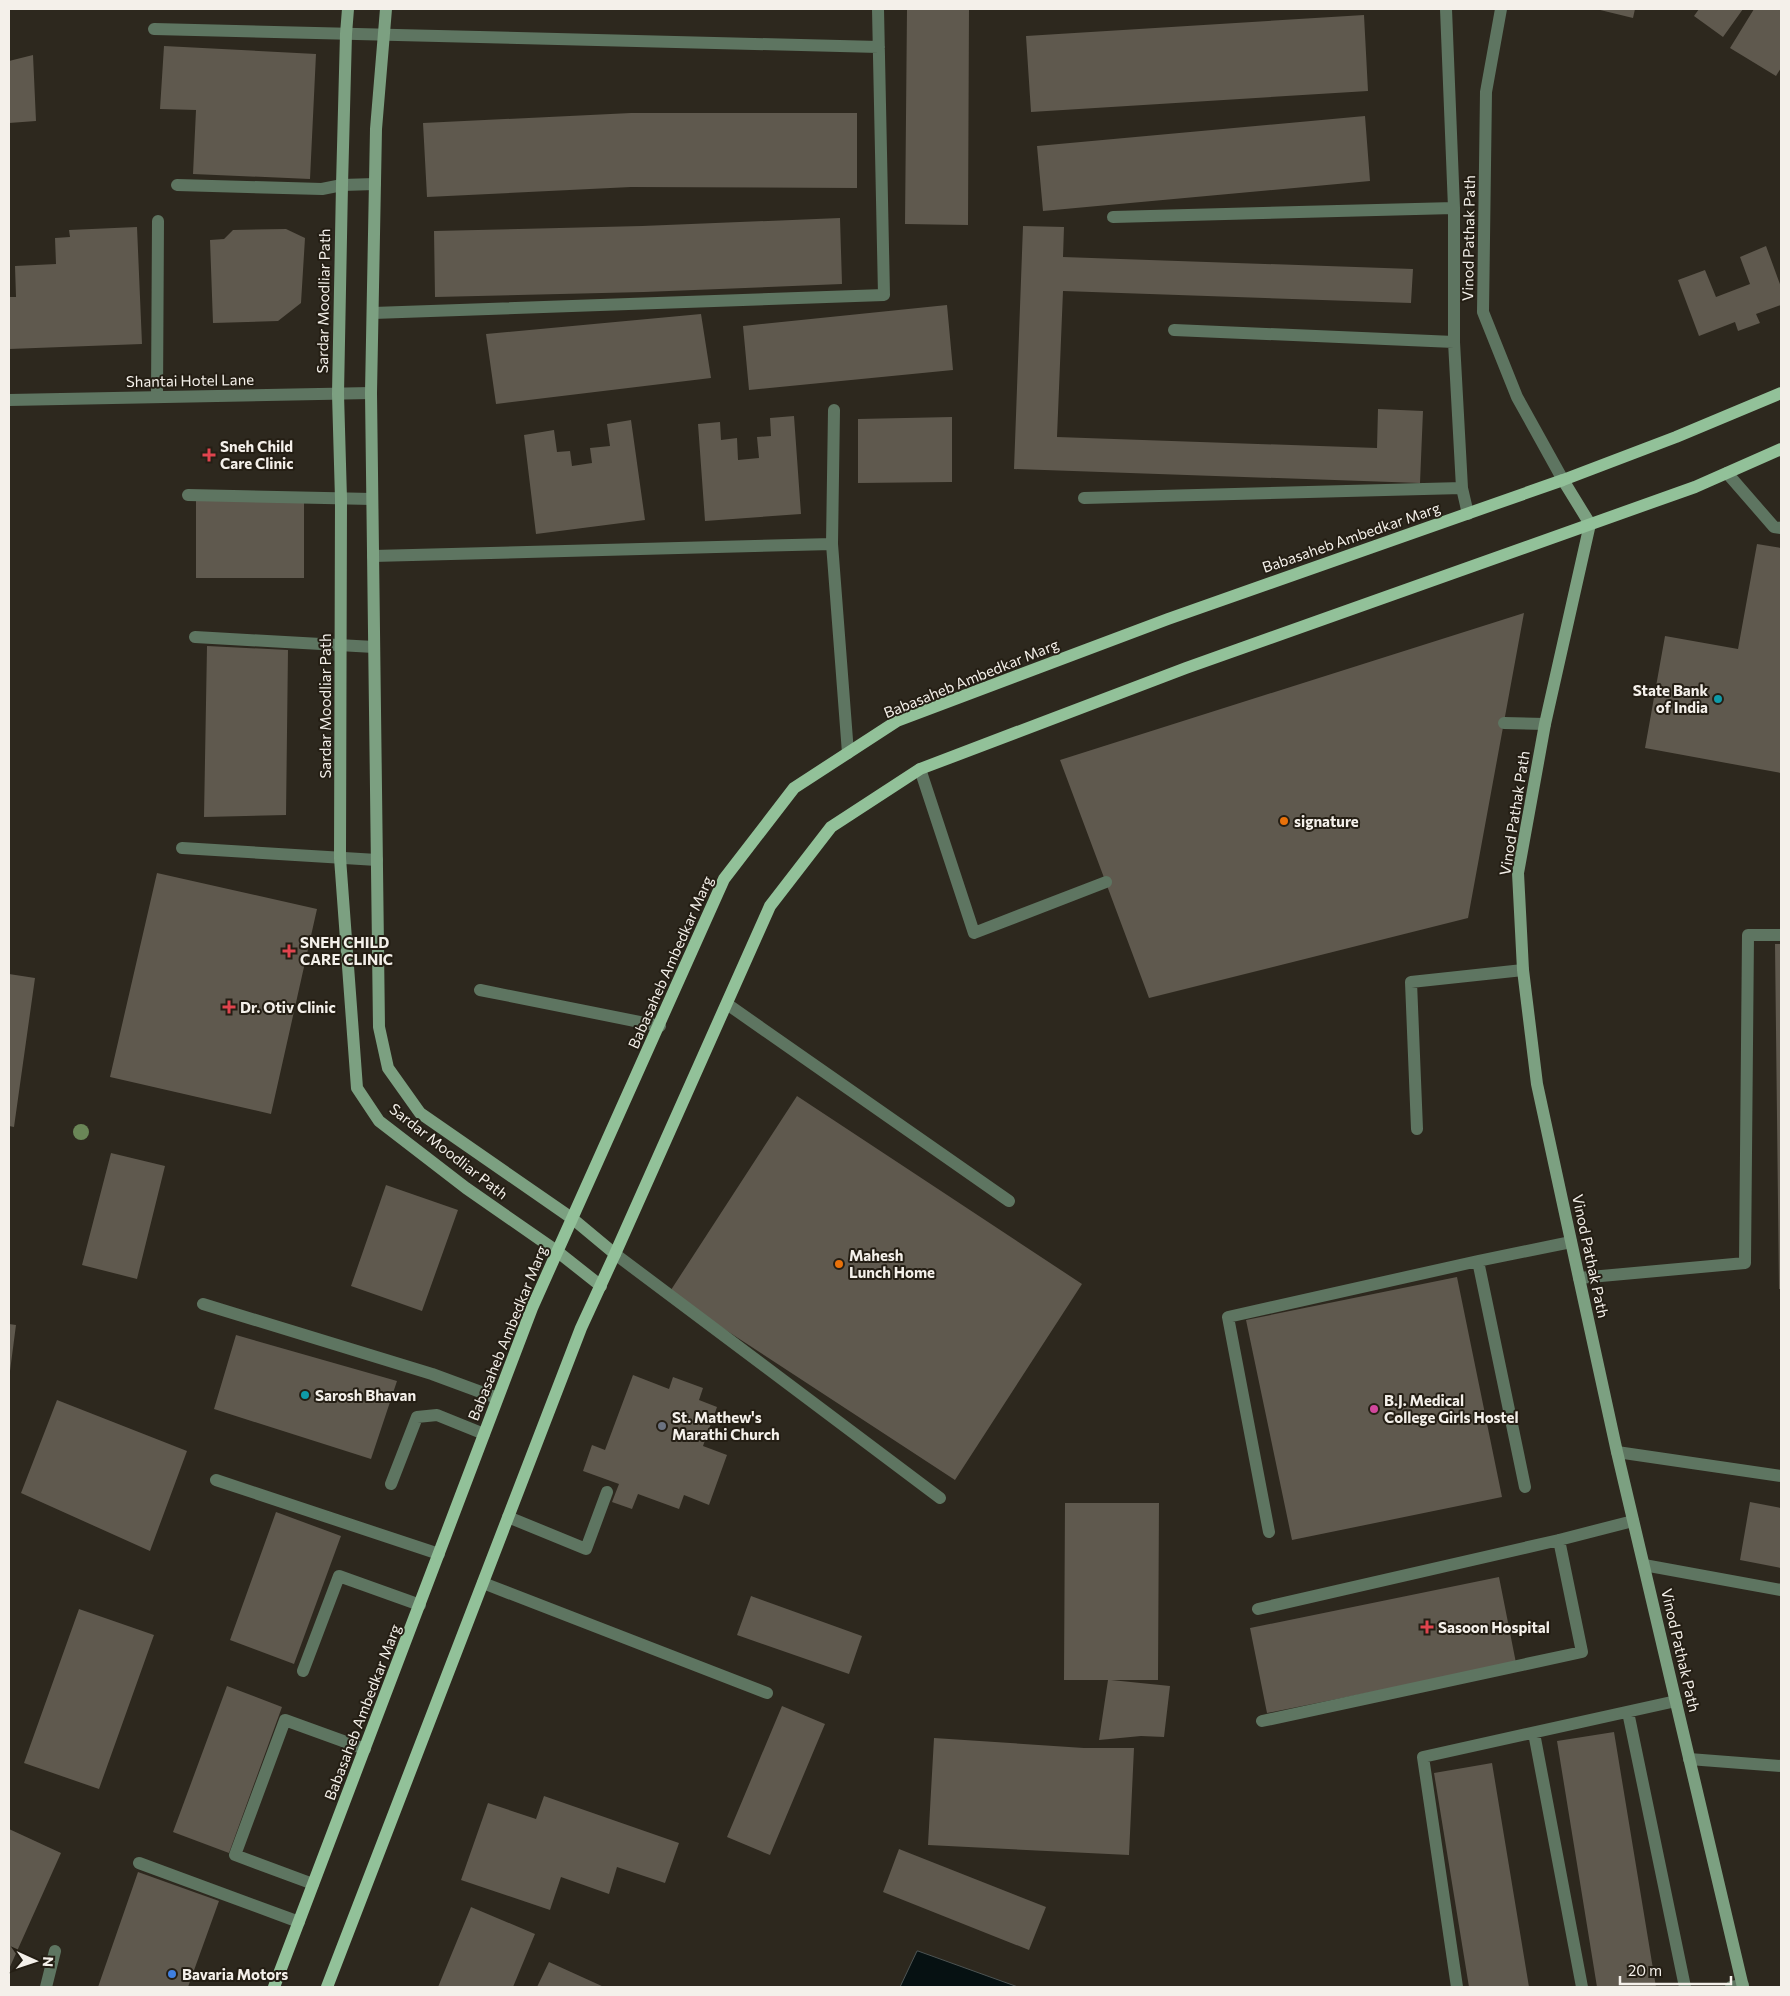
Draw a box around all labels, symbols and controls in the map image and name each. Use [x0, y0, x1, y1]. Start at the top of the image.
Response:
street label: Vinod Pathak Path [1458, 175, 1478, 301]
street label: Sardar Moodliar Path [313, 228, 333, 374]
street label: Shantai Hotel Lane [126, 370, 254, 390]
place label: Sneh Child Care Clinic [220, 437, 294, 472]
marker: Sneh Child Care Clinic [202, 448, 216, 462]
street label: Babasaheb Ambedkar Marg [1260, 498, 1442, 576]
street label: Sardar Moodliar Path [316, 633, 334, 779]
street label: Babasaheb Ambedkar Marg [881, 635, 1061, 721]
place label: State Bank of India [1633, 681, 1708, 716]
marker: State Bank of India [1712, 693, 1724, 705]
street label: Vinod Pathak Path [1495, 749, 1533, 877]
place label: signature [1294, 812, 1359, 830]
marker: signature [1278, 815, 1290, 827]
street label: Babasaheb Ambedkar Marg [624, 873, 716, 1051]
place label: SNEH CHILD CARE CLINIC [300, 933, 393, 968]
marker: SNEH CHILD CARE CLINIC [282, 944, 296, 958]
place label: Dr. Otiv Clinic [240, 998, 336, 1016]
marker: Dr. Otiv Clinic [222, 1000, 236, 1014]
street label: Sardar Moodliar Path [386, 1099, 512, 1203]
street label: Vinod Pathak Path [1569, 1192, 1613, 1320]
street label: Babasaheb Ambedkar Marg [464, 1243, 550, 1423]
place label: Mahesh Lunch Home [849, 1246, 935, 1281]
marker: Mahesh Lunch Home [833, 1258, 845, 1270]
place label: Sarosh Bhavan [315, 1386, 416, 1404]
marker: Sarosh Bhavan [299, 1389, 311, 1401]
place label: B.J. Medical College Girls Hostel [1384, 1391, 1519, 1426]
marker: B.J. Medical College Girls Hostel [1368, 1403, 1380, 1415]
place label: St. Mathew's Marathi Church [672, 1408, 780, 1443]
marker: St. Mathew's Marathi Church [656, 1420, 668, 1432]
street label: Vinod Pathak Path [1658, 1587, 1704, 1713]
place label: Sasoon Hospital [1438, 1618, 1550, 1636]
marker: Sasoon Hospital [1420, 1620, 1434, 1634]
street label: Babasaheb Ambedkar Marg [320, 1621, 404, 1803]
north arrow [10, 1936, 60, 1986]
scale bar [1620, 1954, 1731, 1986]
text: N [40, 1956, 57, 1967]
text: 20 m [1628, 1961, 1662, 1979]
place label: Bavaria Motors [182, 1965, 288, 1983]
marker: Bavaria Motors [166, 1968, 178, 1980]

